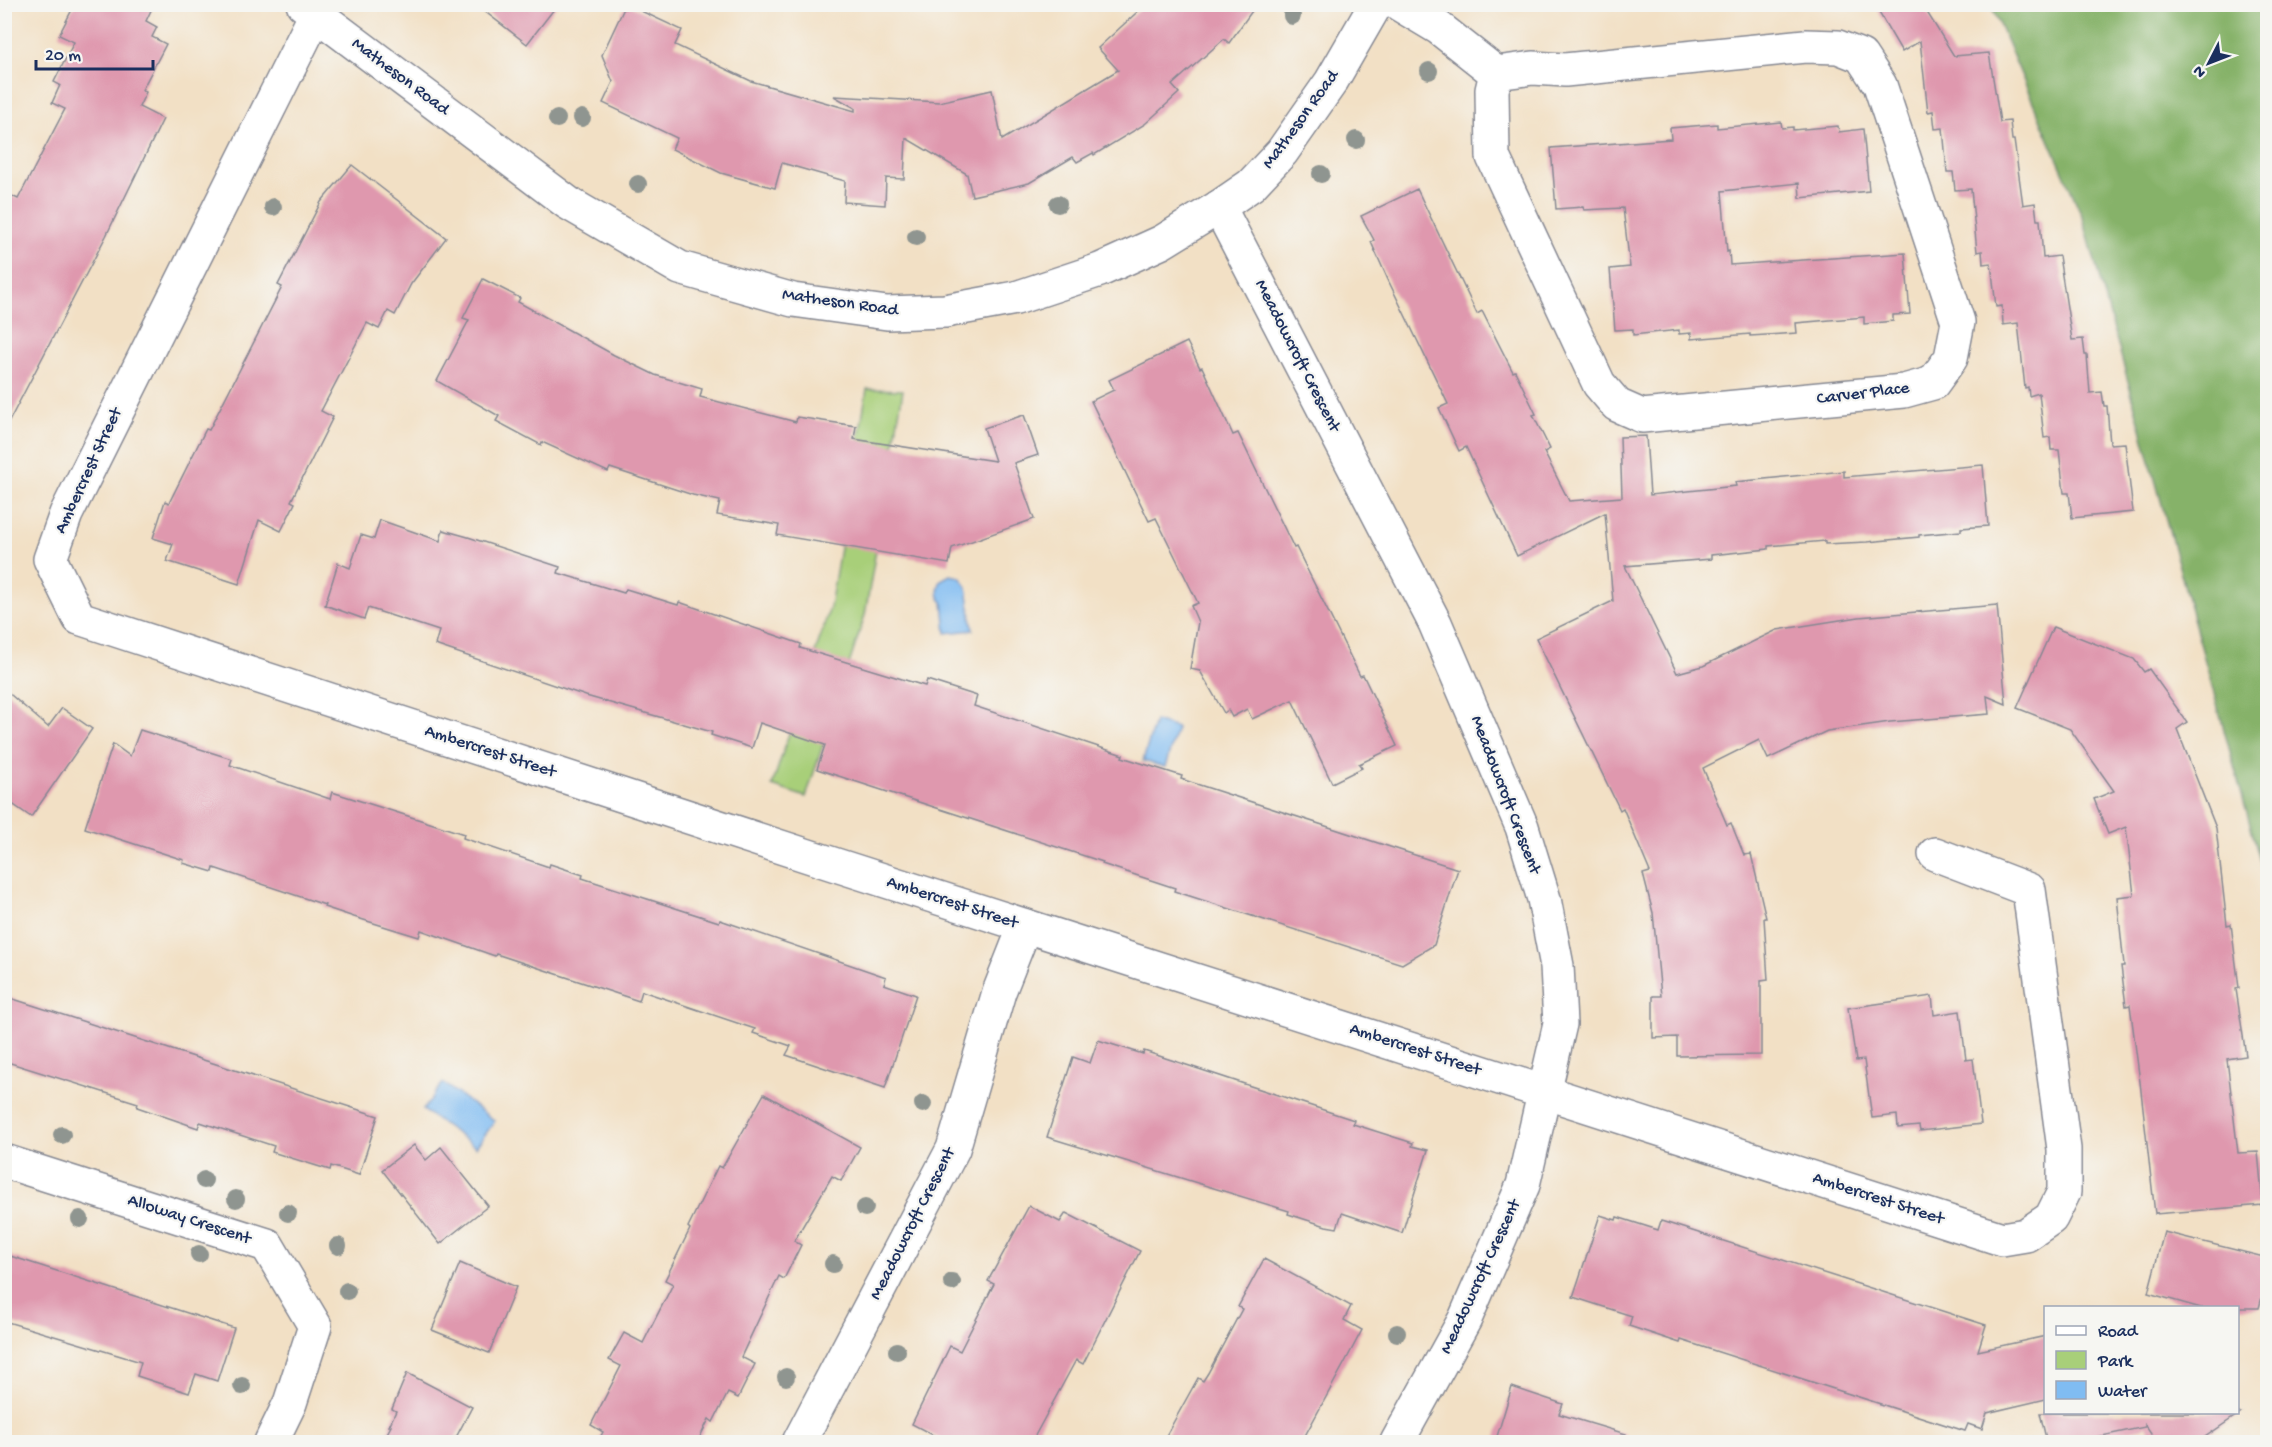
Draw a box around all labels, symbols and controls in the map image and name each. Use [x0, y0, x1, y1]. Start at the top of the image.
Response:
scale bar [36, 33, 153, 71]
street label: Matheson Road [347, 33, 454, 121]
north arrow [2179, 33, 2239, 93]
text: 20 m [45, 46, 81, 67]
text: N [2190, 60, 2211, 81]
street label: Matheson Road [1258, 65, 1345, 173]
street label: Meadowcroft Crescent [1250, 276, 1345, 437]
street label: Matheson Road [781, 284, 901, 322]
street label: Carver Place [1815, 378, 1911, 410]
street label: Ambercrest Street [51, 403, 128, 537]
street label: Meadowcroft Crescent [1465, 713, 1545, 879]
street label: Ambercrest Street [422, 721, 560, 784]
street label: Ambercrest Street [884, 872, 1022, 935]
street label: Ambercrest Street [1347, 1019, 1485, 1082]
street label: Meadowcroft Crescent [866, 1143, 961, 1304]
street label: Ambercrest Street [1810, 1168, 1948, 1231]
street label: Alloway Crescent [125, 1190, 255, 1250]
street label: Meadowcroft Crescent [1436, 1195, 1527, 1358]
legend [2044, 1306, 2239, 1414]
text: Road [2098, 1322, 2139, 1343]
text: Park [2097, 1352, 2134, 1373]
text: Water [2098, 1382, 2148, 1403]

